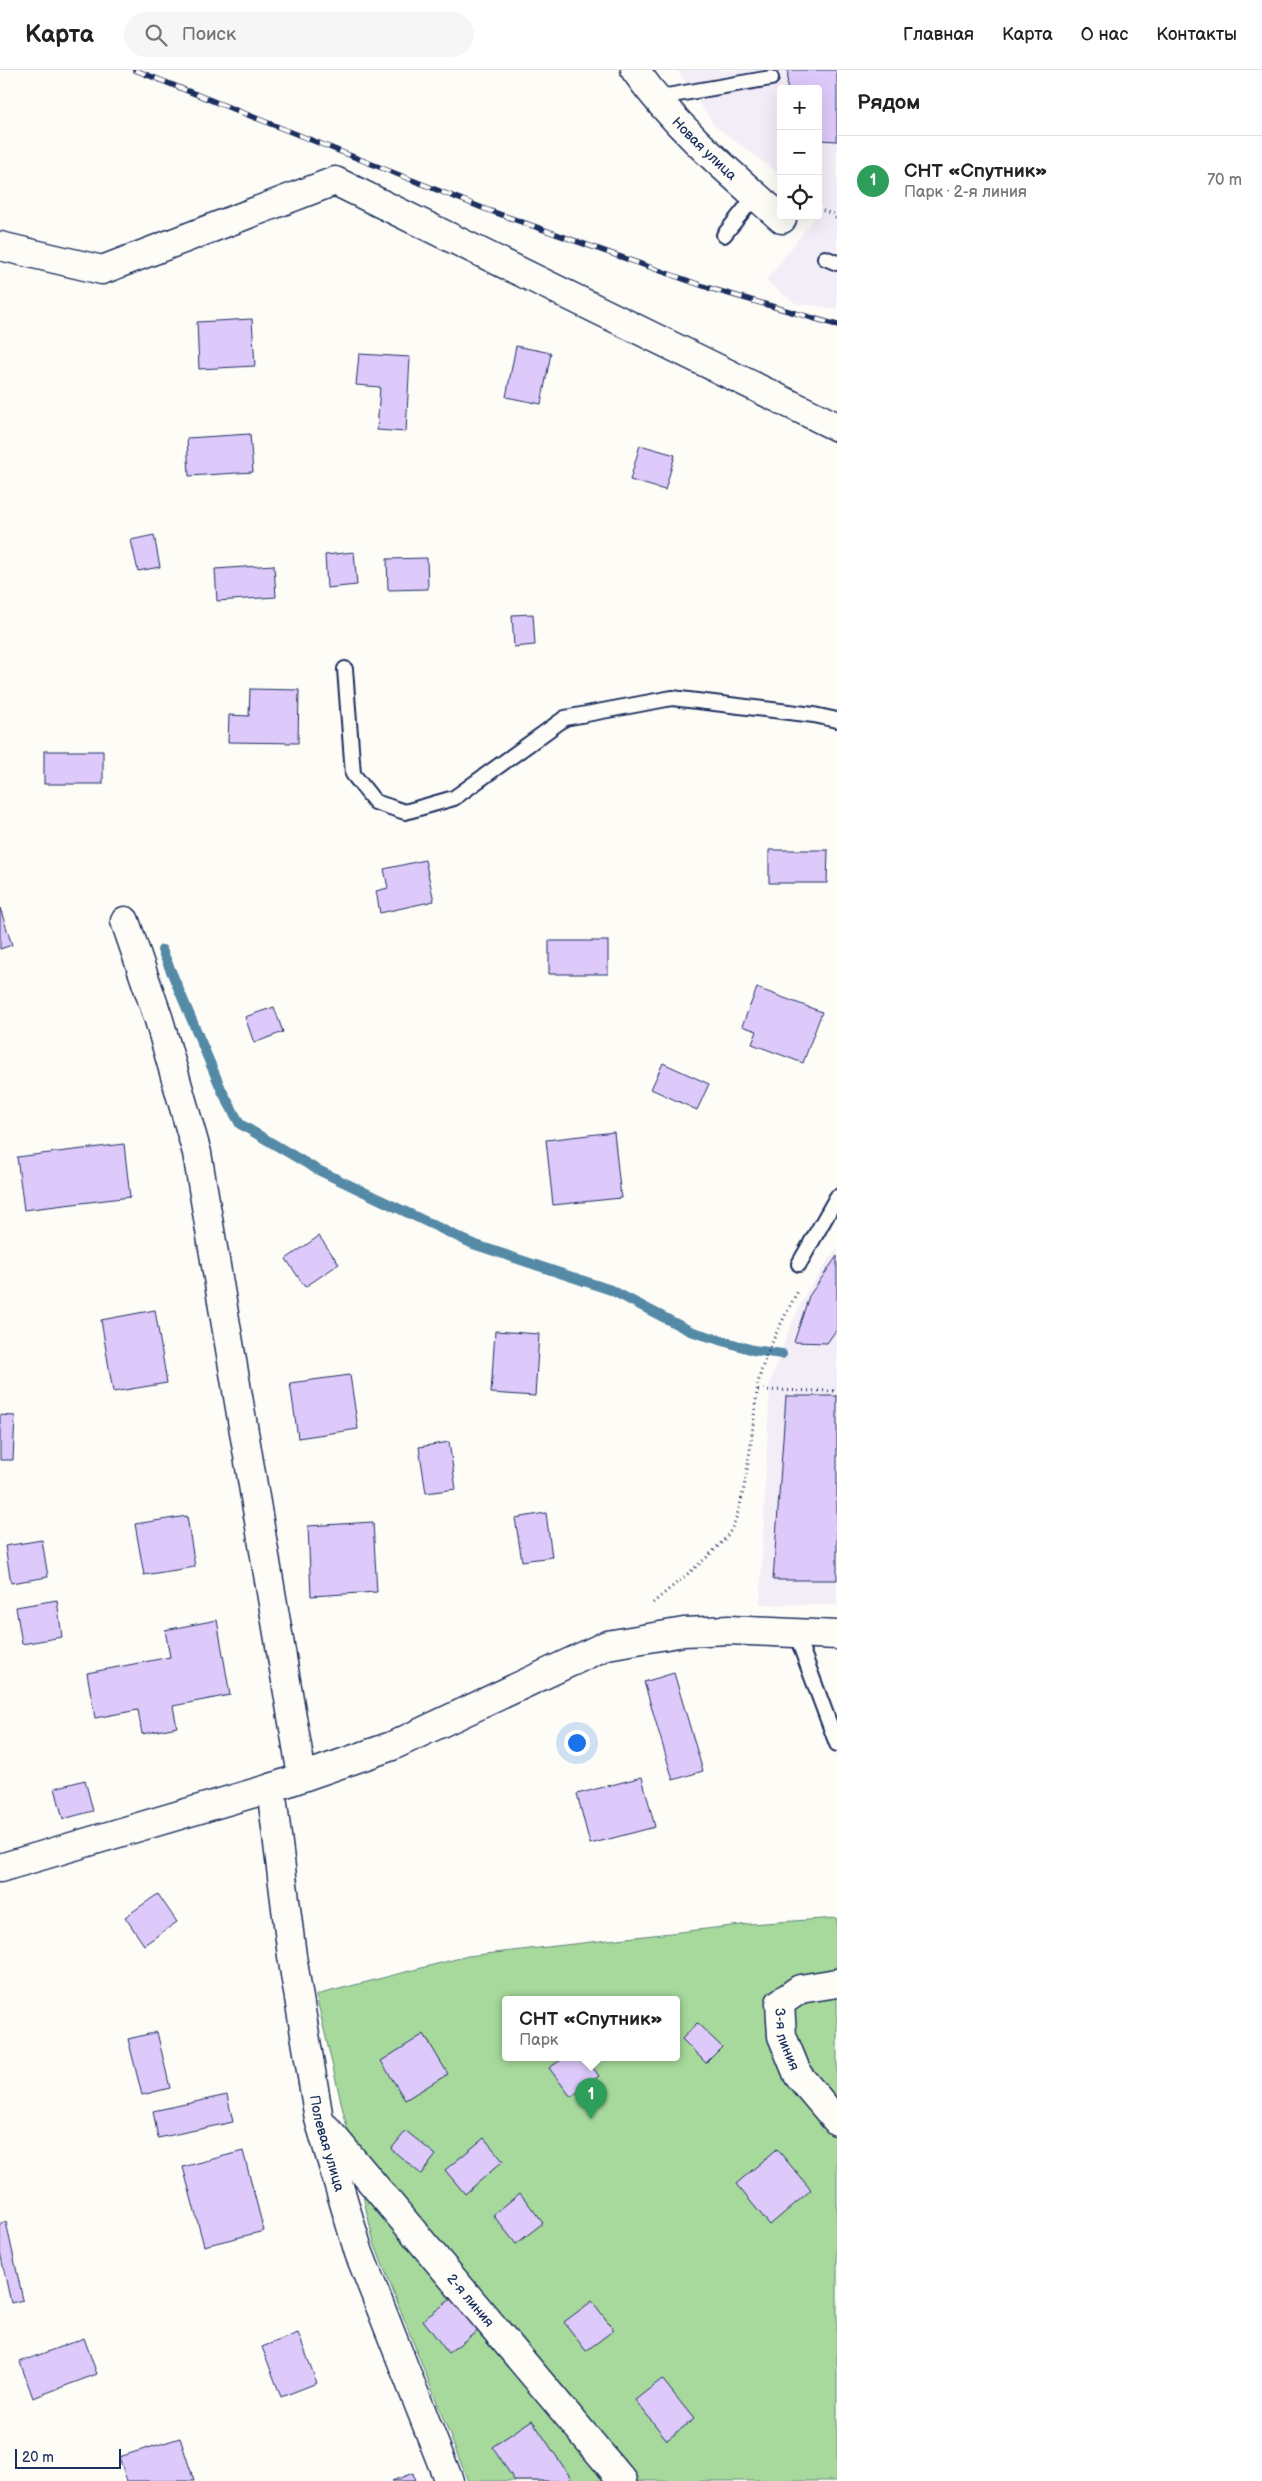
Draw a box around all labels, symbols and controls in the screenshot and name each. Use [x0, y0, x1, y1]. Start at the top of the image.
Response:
search box [124, 12, 474, 57]
text: Карта [25, 20, 94, 49]
icon: search [142, 21, 170, 49]
text: Поиск [182, 23, 236, 46]
text: Главная [903, 24, 974, 45]
text: Карта [1002, 24, 1053, 45]
text: О нас [1081, 24, 1128, 45]
text: Контакты [1156, 24, 1237, 45]
map controls [777, 85, 822, 220]
button: + [777, 85, 822, 130]
text: Рядом [857, 90, 920, 115]
street label: Новая улица [669, 113, 741, 184]
button: − [777, 130, 822, 175]
text: СНТ «Спутник» [904, 160, 1047, 183]
text: 1 [870, 171, 876, 190]
text: 70 m [1207, 171, 1242, 190]
button: locate [777, 175, 822, 220]
text: Парк · 2-я линия [904, 183, 1027, 202]
your location [564, 1730, 590, 1756]
popup [502, 1996, 680, 2061]
street label: 3-я линия [772, 2007, 804, 2073]
text: СНТ «Спутник» [519, 2008, 663, 2031]
text: Парк [519, 2031, 558, 2050]
pin: 1 [575, 2078, 607, 2119]
street label: Полевая улица [307, 2094, 349, 2194]
street label: 2-я линия [444, 2270, 498, 2330]
scale bar [15, 2446, 121, 2469]
text: 20 m [22, 2449, 54, 2466]

